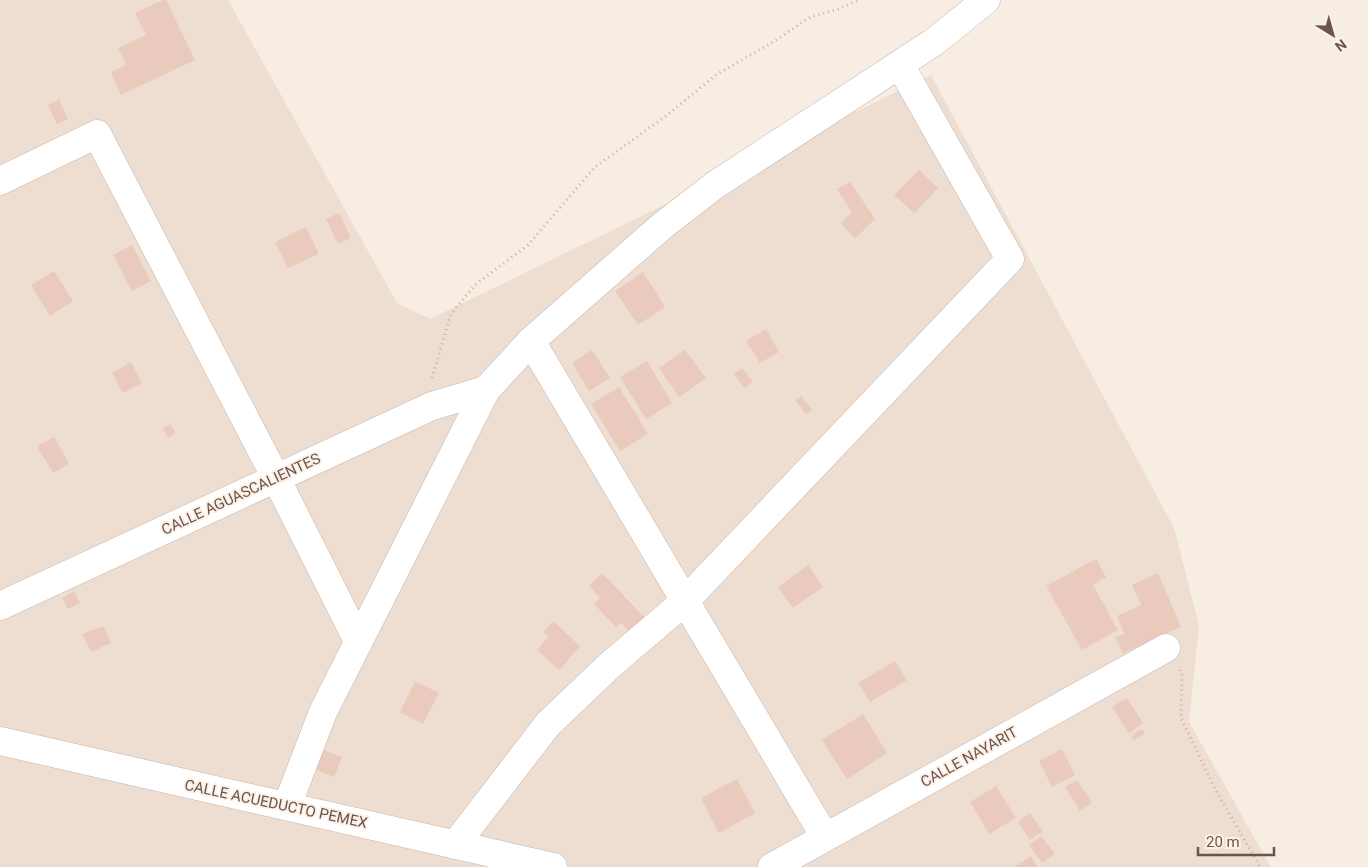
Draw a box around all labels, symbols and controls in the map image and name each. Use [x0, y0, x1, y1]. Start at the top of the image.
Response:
north arrow [1308, 10, 1358, 60]
text: N [1332, 36, 1350, 55]
street label: CALLE AGUASCALIENTES [159, 449, 323, 539]
street label: CALLE NAYARIT [917, 723, 1021, 791]
street label: CALLE ACUEDUCTO PEMEX [183, 776, 370, 832]
scale bar [1198, 824, 1274, 856]
text: 20 m [1206, 833, 1240, 851]

